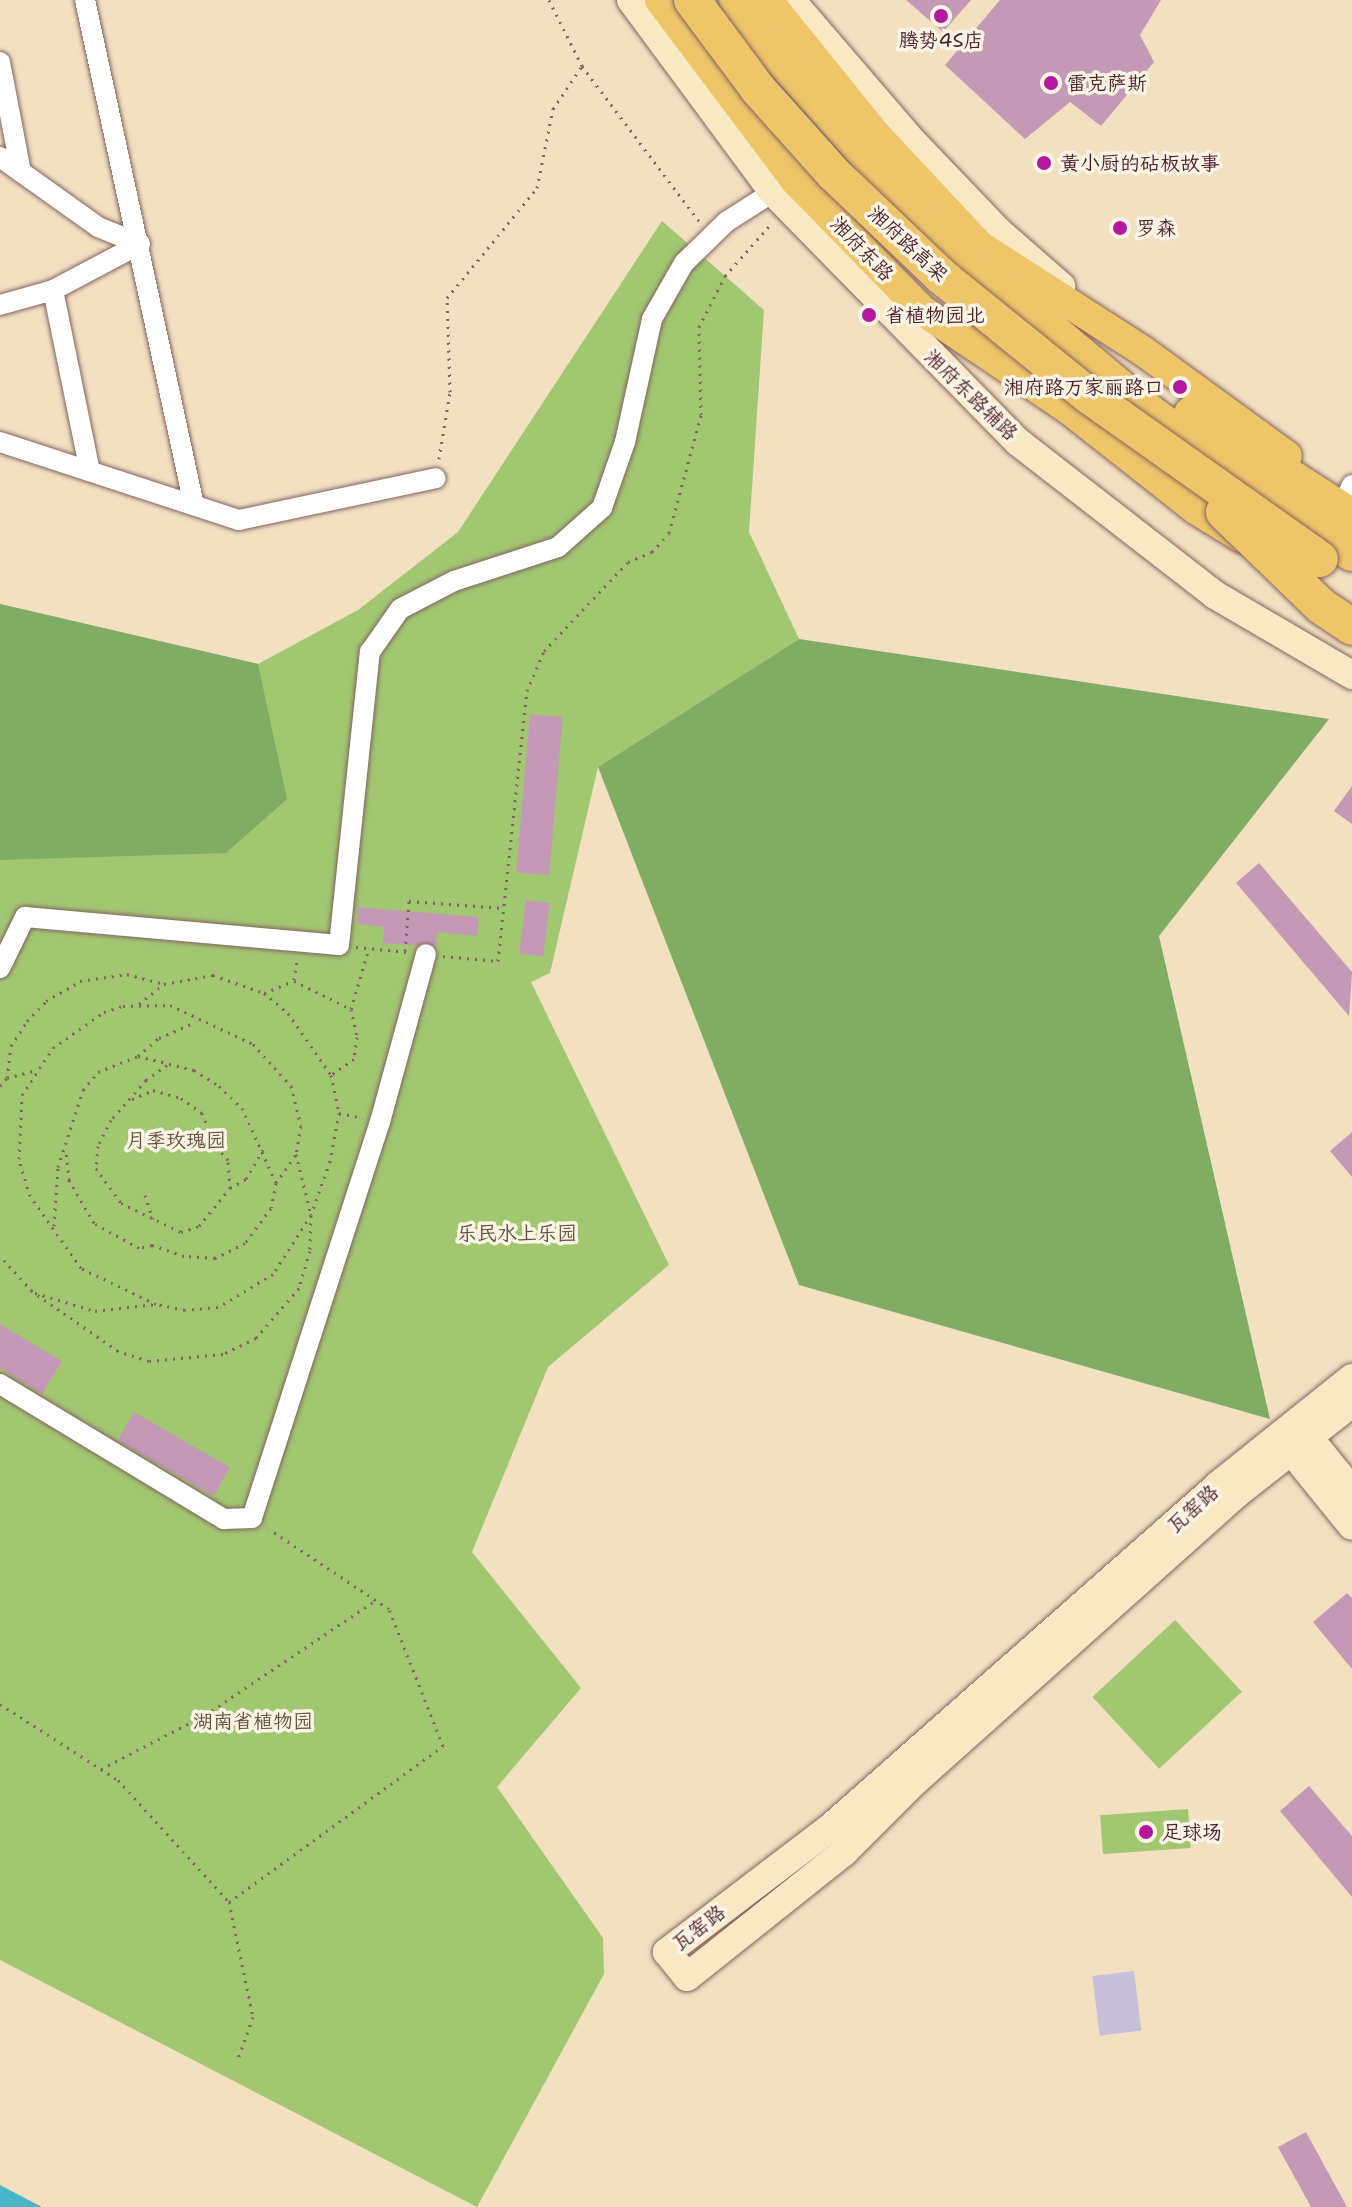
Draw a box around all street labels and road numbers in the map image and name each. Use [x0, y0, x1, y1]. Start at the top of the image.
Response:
street label: 湘府路高架 [863, 201, 953, 287]
street label: 湘府东路 [826, 212, 898, 286]
street label: 湘府东路辅路 [920, 345, 1022, 445]
street label: 瓦窑路 [1163, 1480, 1223, 1538]
street label: 瓦窑路 [668, 1900, 730, 1956]

